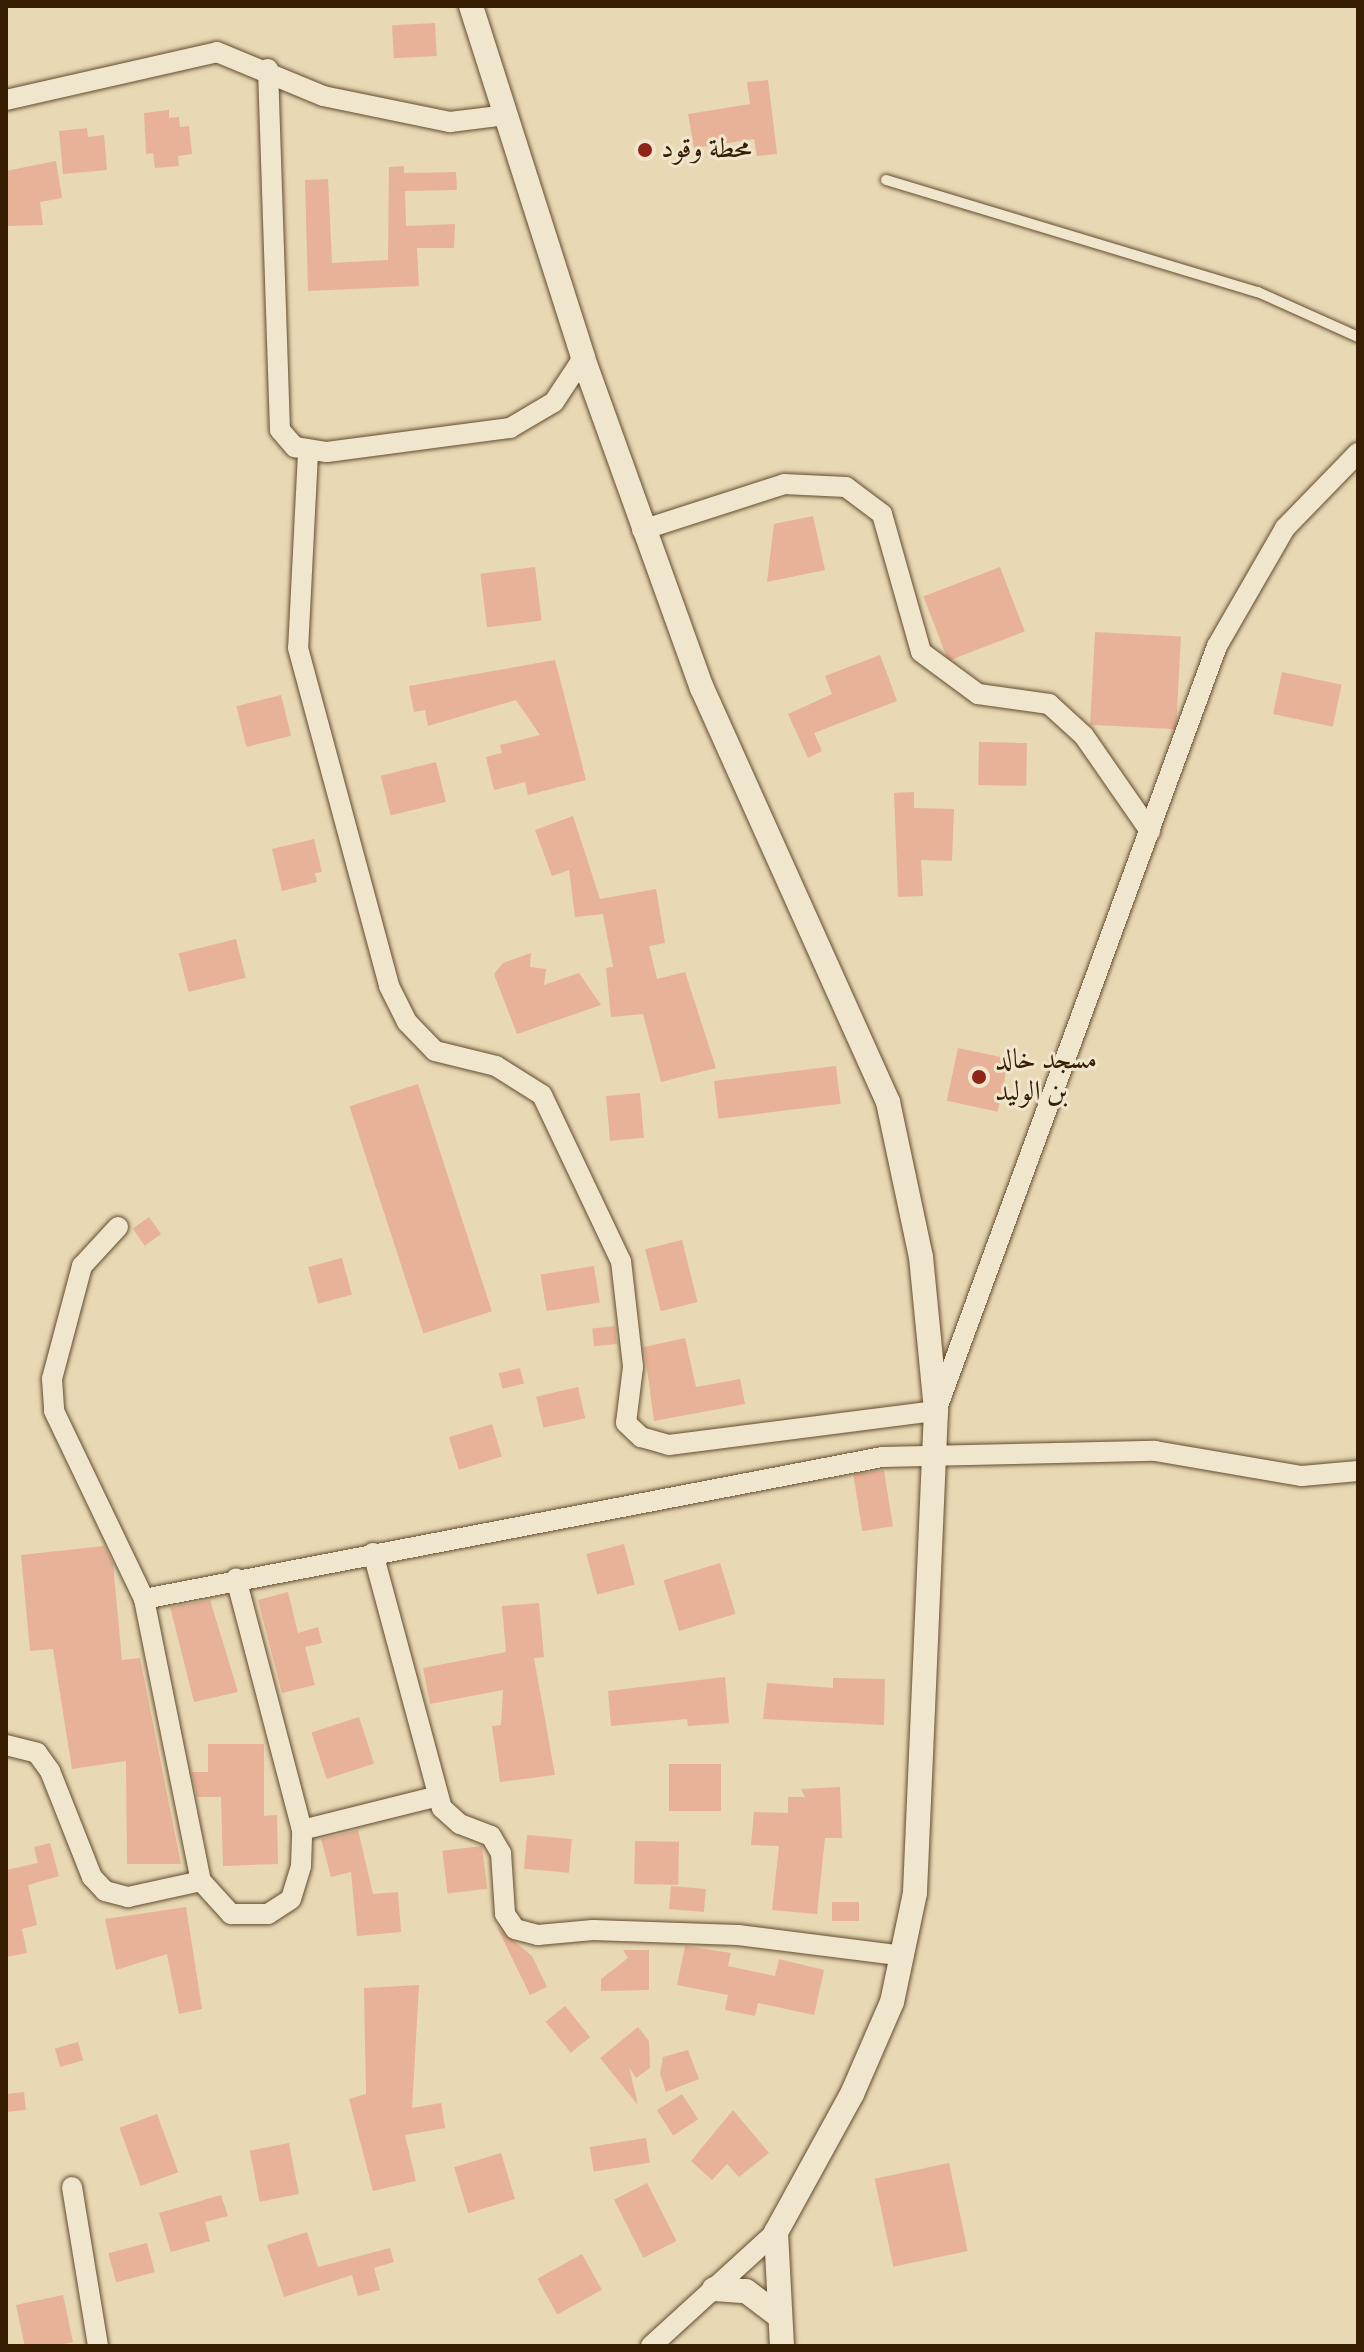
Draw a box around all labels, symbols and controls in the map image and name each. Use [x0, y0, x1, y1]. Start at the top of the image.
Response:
place label: محطة وقود [661, 133, 752, 167]
marker: محطة وقود [636, 141, 654, 159]
place label: مسجد خالد بن الوليد [995, 1044, 1097, 1110]
marker: مسجد خالد بن الوليد [970, 1068, 988, 1086]

